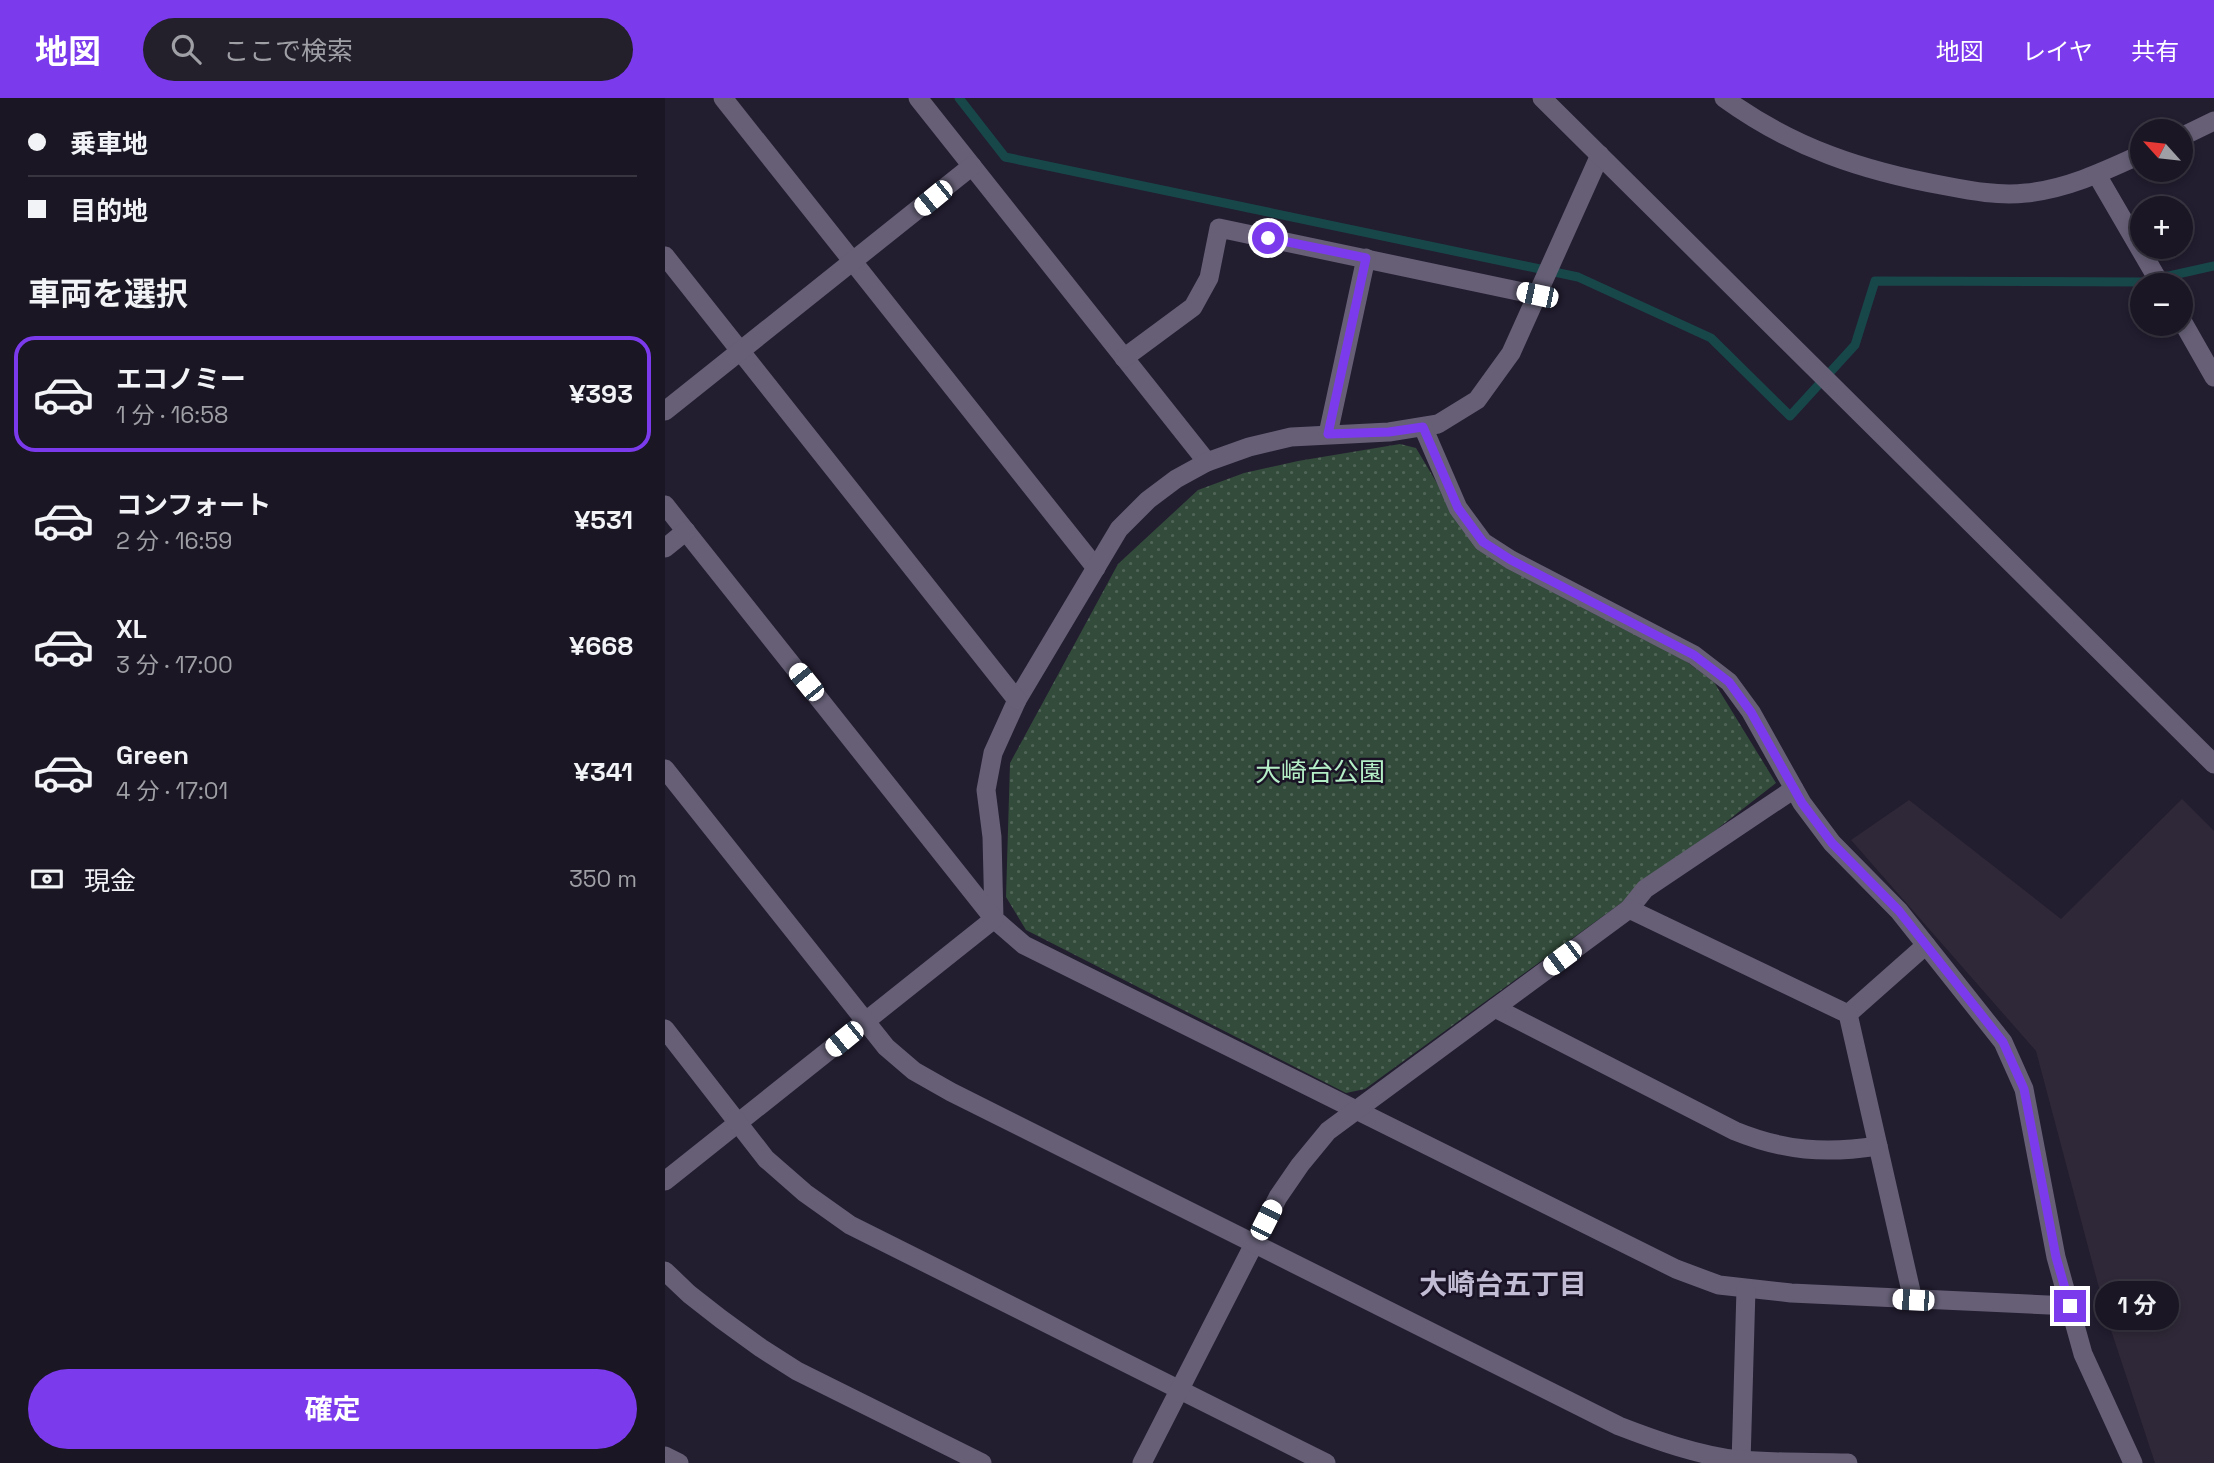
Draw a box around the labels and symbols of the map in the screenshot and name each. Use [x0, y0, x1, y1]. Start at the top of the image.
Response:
north arrow [2130, 119, 2193, 182]
car [911, 177, 956, 219]
route start [1252, 222, 1284, 254]
car [1515, 280, 1560, 310]
car [785, 659, 828, 705]
park label: 大崎台公園 [1255, 755, 1385, 789]
car [1539, 937, 1586, 979]
car [822, 1018, 867, 1060]
car [1248, 1197, 1285, 1243]
district label: 大崎台五丁目 [1419, 1266, 1587, 1302]
callout: 1 分 [2095, 1282, 2179, 1330]
car [1892, 1288, 1935, 1312]
route end [2054, 1290, 2086, 1322]

